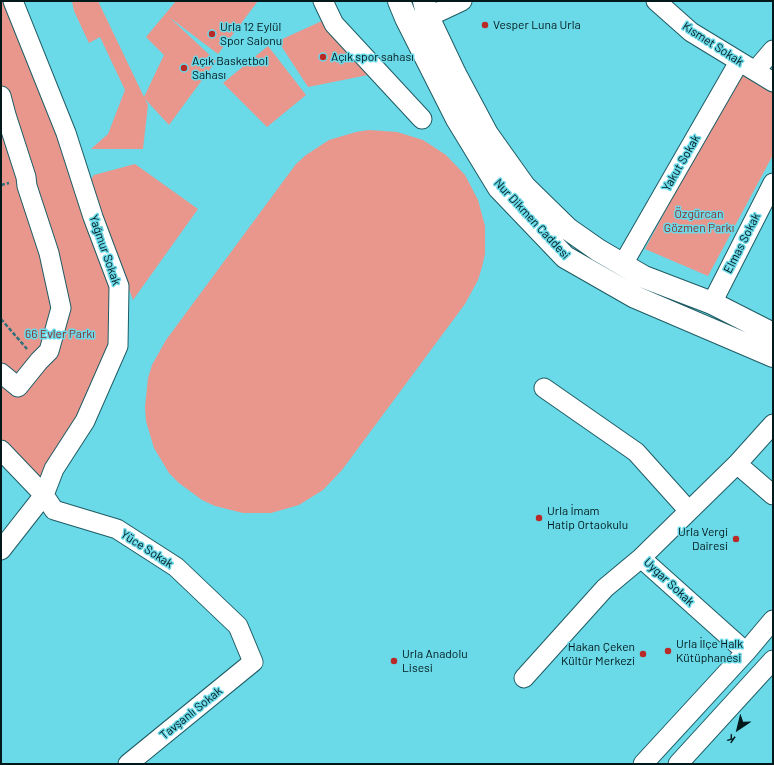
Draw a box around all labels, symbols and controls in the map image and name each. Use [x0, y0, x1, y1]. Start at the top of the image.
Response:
place label: Vesper Luna Urla [493, 18, 581, 32]
street label: Kısmet Sokak [680, 19, 746, 69]
place label: Urla 12 Eylül Spor Salonu [220, 20, 282, 48]
marker: Vesper Luna Urla [480, 20, 490, 30]
marker: Urla 12 Eylül Spor Salonu [207, 29, 217, 39]
place label: Açık spor sahası [331, 50, 414, 64]
marker: Açık spor sahası [318, 52, 328, 62]
place label: Açık Basketbol Sahası [192, 54, 268, 82]
marker: Açık Basketbol Sahası [179, 63, 189, 73]
street label: Yakut Sokak [659, 132, 703, 194]
street label: Nur Dikmen Caddesi [491, 176, 573, 262]
park label: Özgürcan Gözmen Parkı [664, 207, 734, 235]
street label: Elmas Sokak [721, 210, 763, 276]
street label: Yağmur Sokak [86, 213, 124, 287]
park label: 66 Evler Parkı [25, 327, 95, 341]
place label: Urla İmam Hatip Ortaokulu [547, 504, 628, 532]
marker: Urla İmam Hatip Ortaokulu [534, 513, 544, 523]
place label: Urla Vergi Dairesi [678, 525, 728, 553]
street label: Yüce Sokak [118, 527, 176, 571]
marker: Urla Vergi Dairesi [731, 534, 741, 544]
street label: Uygar Sokak [641, 555, 697, 609]
place label: Urla İlçe Halk Kütüphanesi [676, 637, 743, 665]
place label: Hakan Çeken Kültür Merkezi [561, 640, 635, 668]
marker: Urla İlçe Halk Kütüphanesi [663, 646, 673, 656]
place label: Urla Anadolu Lisesi [402, 647, 468, 675]
marker: Hakan Çeken Kültür Merkezi [638, 649, 648, 659]
marker: Urla Anadolu Lisesi [389, 656, 399, 666]
street label: Tavşanlı Sokak [157, 684, 225, 742]
north arrow [718, 709, 758, 749]
text: K [724, 732, 737, 747]

